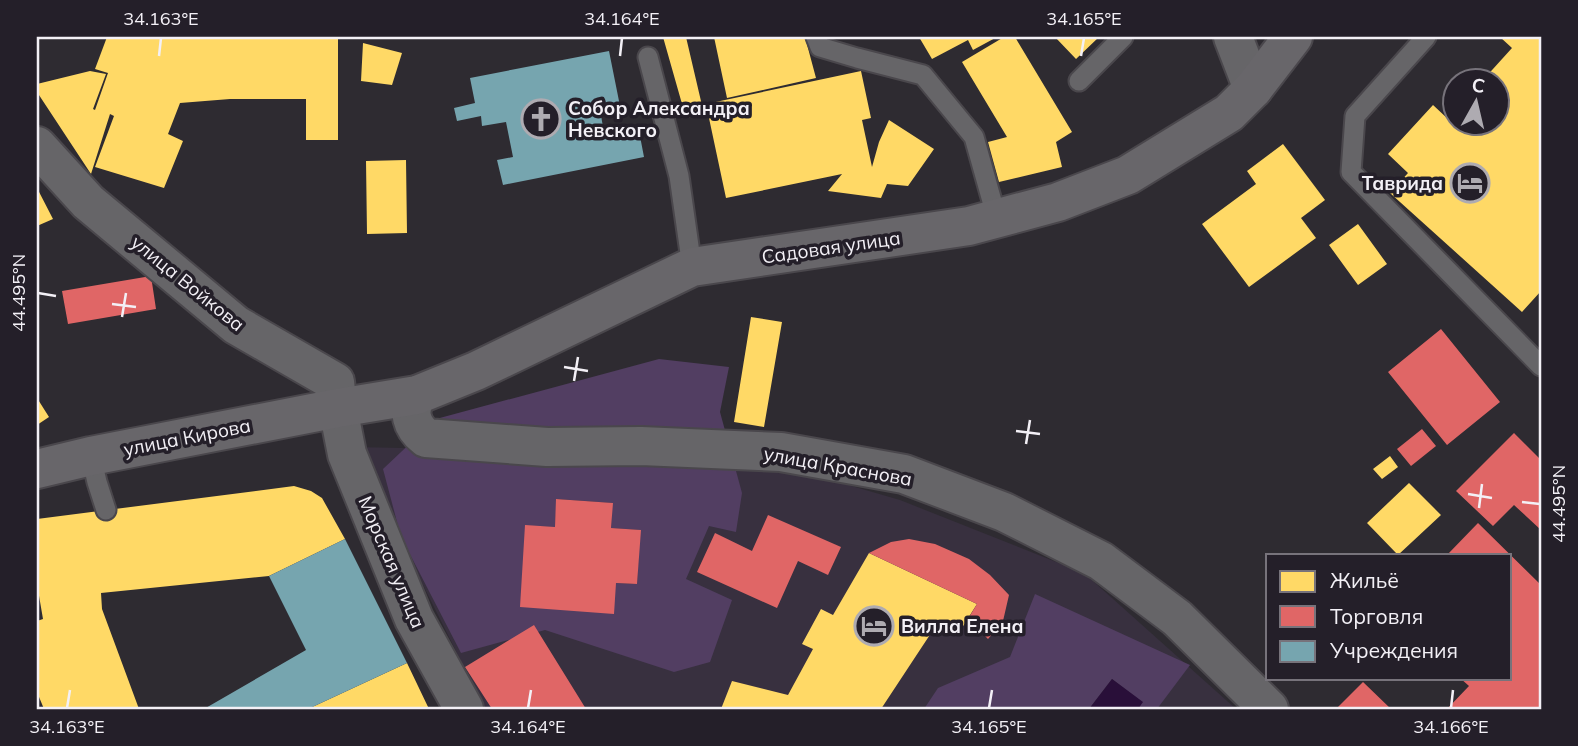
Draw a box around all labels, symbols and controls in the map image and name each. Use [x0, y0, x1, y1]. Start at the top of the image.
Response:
text: 34.163°E [123, 7, 199, 30]
text: 34.164°E [584, 7, 660, 30]
text: 34.165°E [1046, 7, 1122, 30]
north arrow [1442, 66, 1512, 136]
text: С [1470, 72, 1486, 98]
place label: Собор Александра Невского [568, 96, 750, 142]
church icon: Собор Александра Невского [520, 98, 562, 140]
hotel icon: Таврида [1449, 162, 1491, 204]
place label: Таврида [1362, 171, 1443, 195]
street label: Садовая улица [760, 225, 902, 269]
street label: улица Войкова [126, 230, 250, 336]
text: 44.495°N [7, 254, 30, 332]
street label: улица Кирова [121, 413, 253, 461]
street label: улица Краснова [762, 441, 914, 491]
text: 44.495°N [1547, 465, 1570, 543]
street label: Морская улица [353, 492, 431, 632]
legend [1266, 554, 1512, 680]
text: Жильё [1330, 567, 1399, 593]
text: Торговля [1330, 603, 1423, 629]
hotel icon: Вилла Елена [853, 605, 895, 647]
place label: Вилла Елена [901, 614, 1024, 638]
text: Учреждения [1329, 637, 1458, 663]
text: 34.163°E [29, 715, 105, 738]
text: 34.164°E [490, 715, 566, 738]
text: 34.165°E [951, 715, 1027, 738]
text: 34.166°E [1413, 715, 1489, 738]

